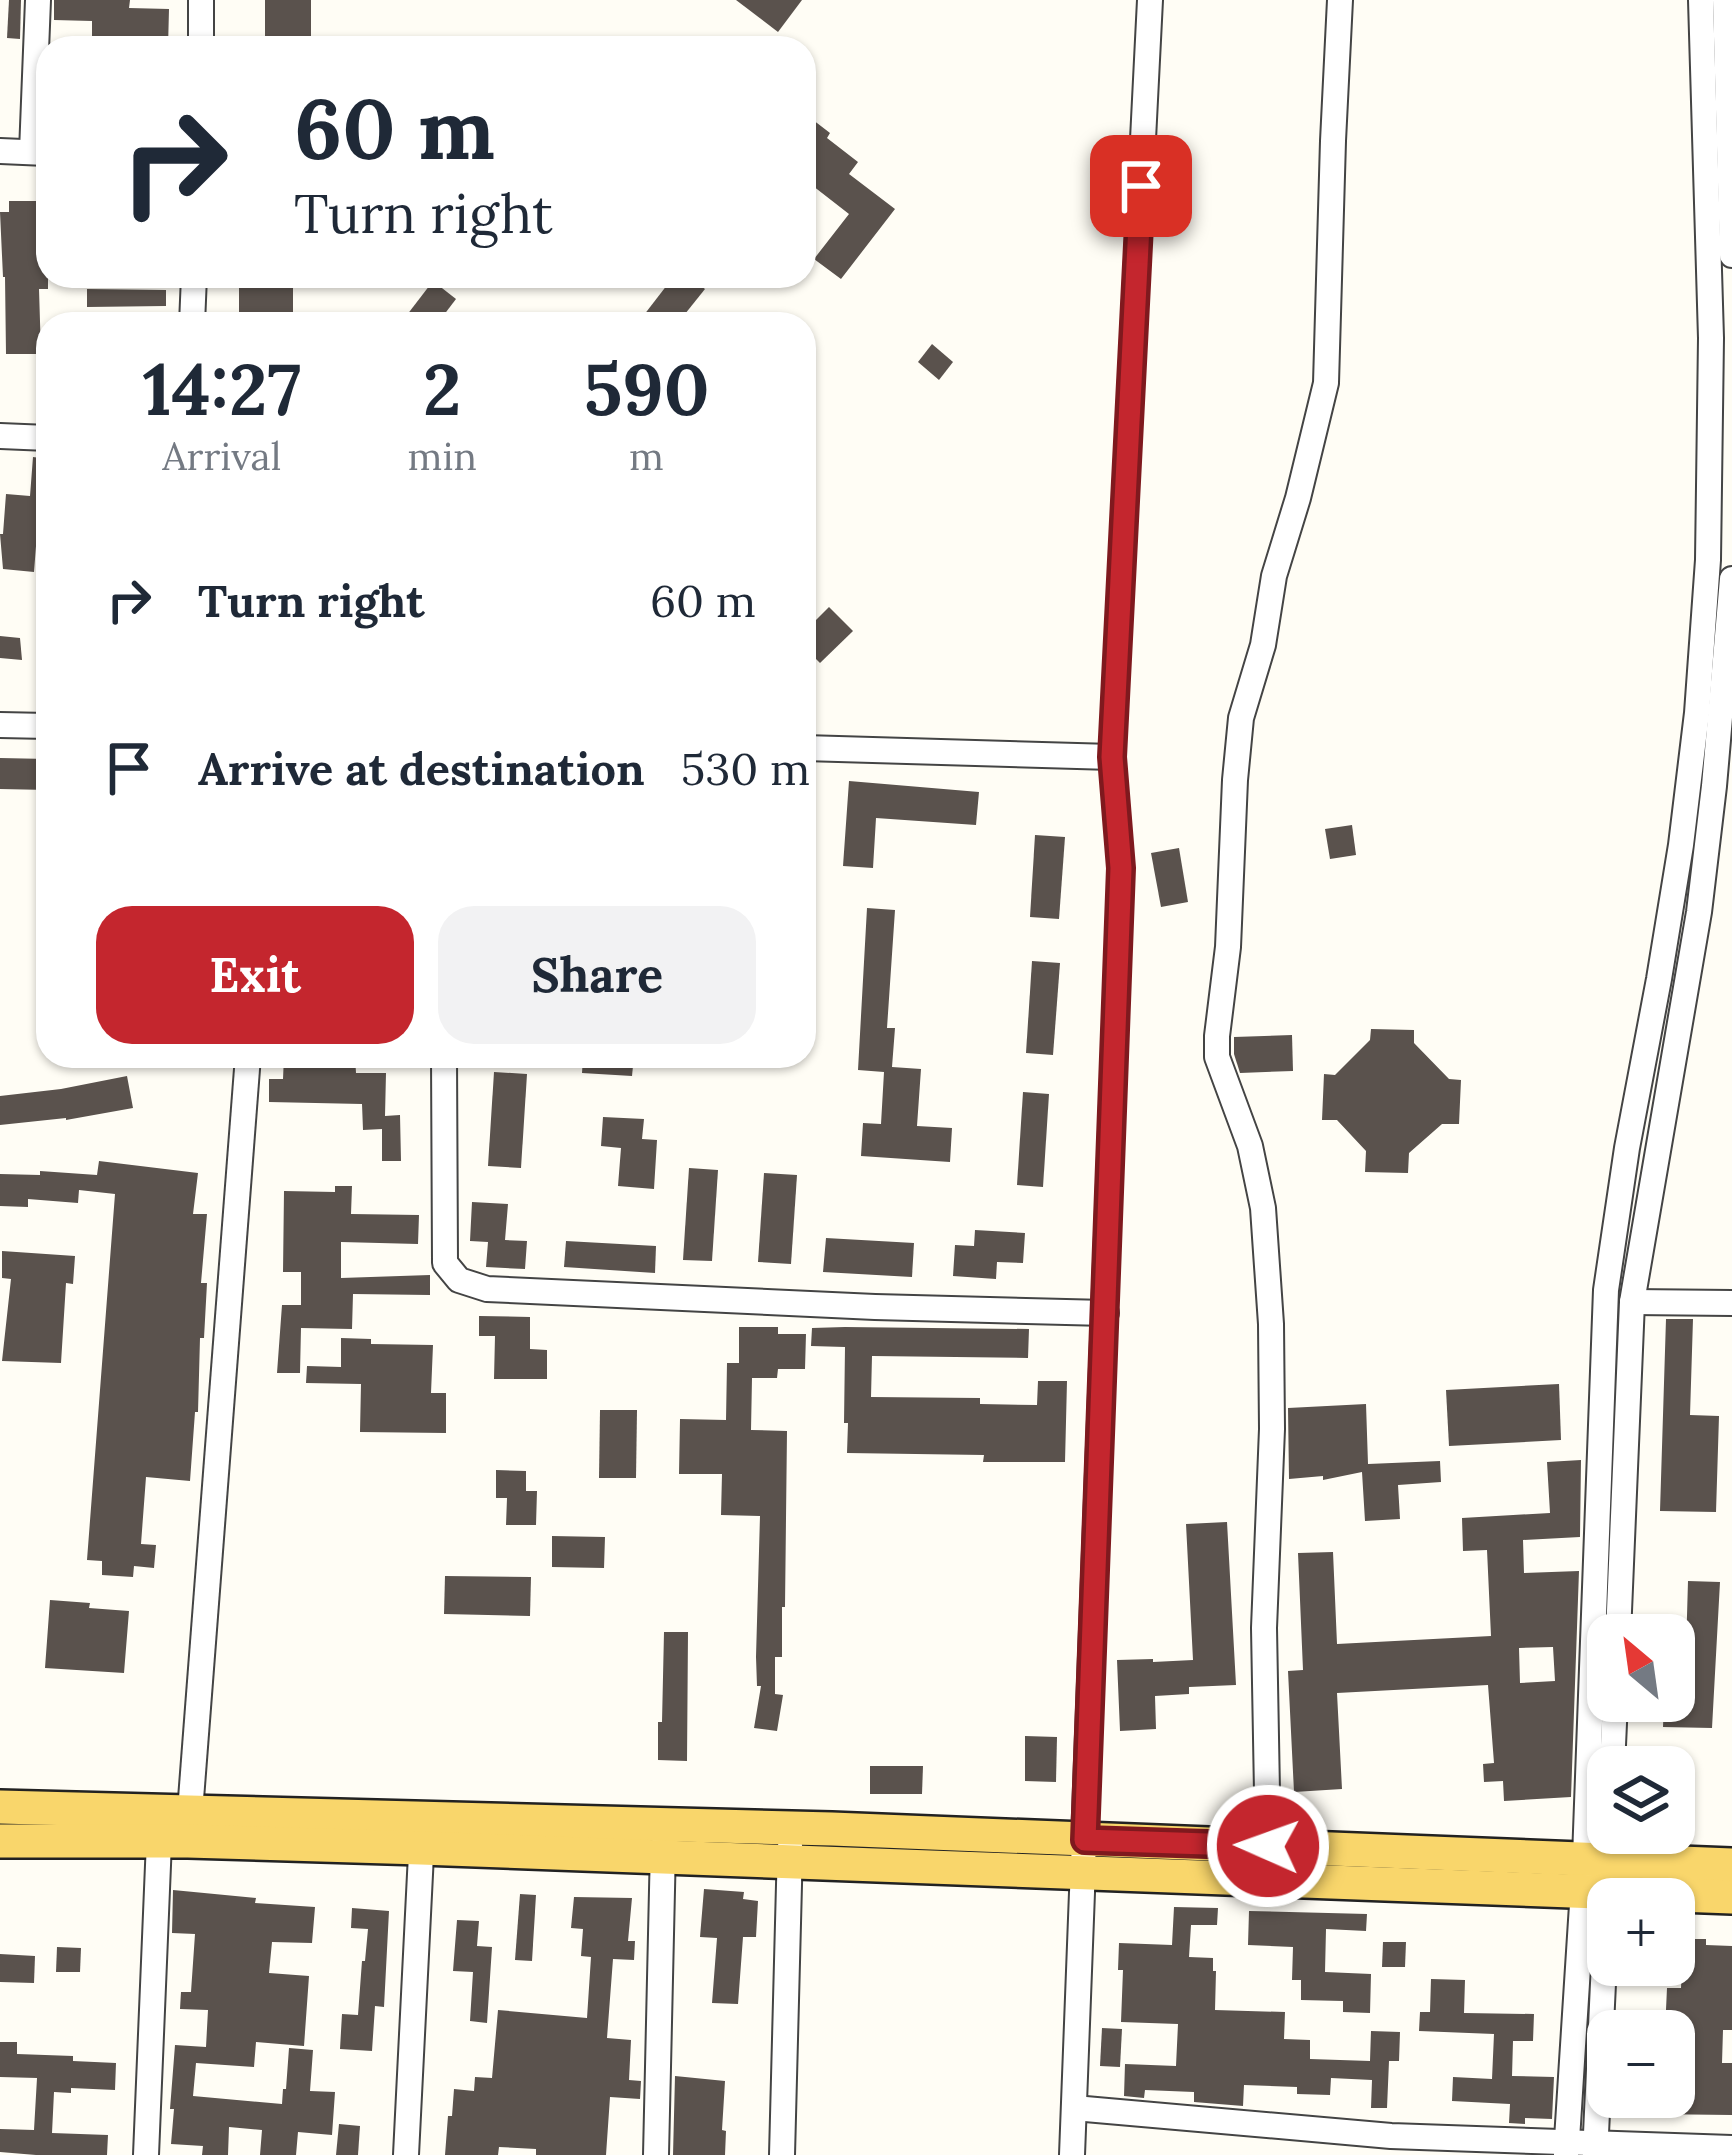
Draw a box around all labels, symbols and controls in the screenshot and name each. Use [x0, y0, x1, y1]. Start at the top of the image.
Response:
text: 60 m [294, 74, 495, 182]
icon: right [96, 84, 252, 240]
pin [1090, 135, 1192, 237]
icon: arrive [1108, 153, 1174, 219]
text: Turn right [294, 179, 553, 248]
text: 14:27 [142, 343, 301, 435]
text: 2 [423, 343, 461, 435]
text: 590 [583, 343, 710, 435]
text: Arrival [162, 431, 281, 481]
text: min [408, 431, 477, 481]
text: m [629, 431, 664, 481]
icon: right [96, 567, 162, 633]
text: Turn right [198, 572, 425, 629]
text: 60 m [650, 572, 756, 629]
icon: arrive [96, 735, 162, 801]
text: Arrive at destination [198, 740, 645, 797]
text: 530 m [681, 740, 810, 797]
button: Exit [96, 906, 414, 1044]
button: Share [438, 906, 756, 1044]
north arrow [1587, 1614, 1695, 1722]
map controls [1587, 1614, 1695, 2118]
button: layers [1587, 1746, 1695, 1854]
position arrow [1205, 1783, 1331, 1909]
button: + [1587, 1878, 1695, 1986]
button: − [1587, 2010, 1695, 2118]

